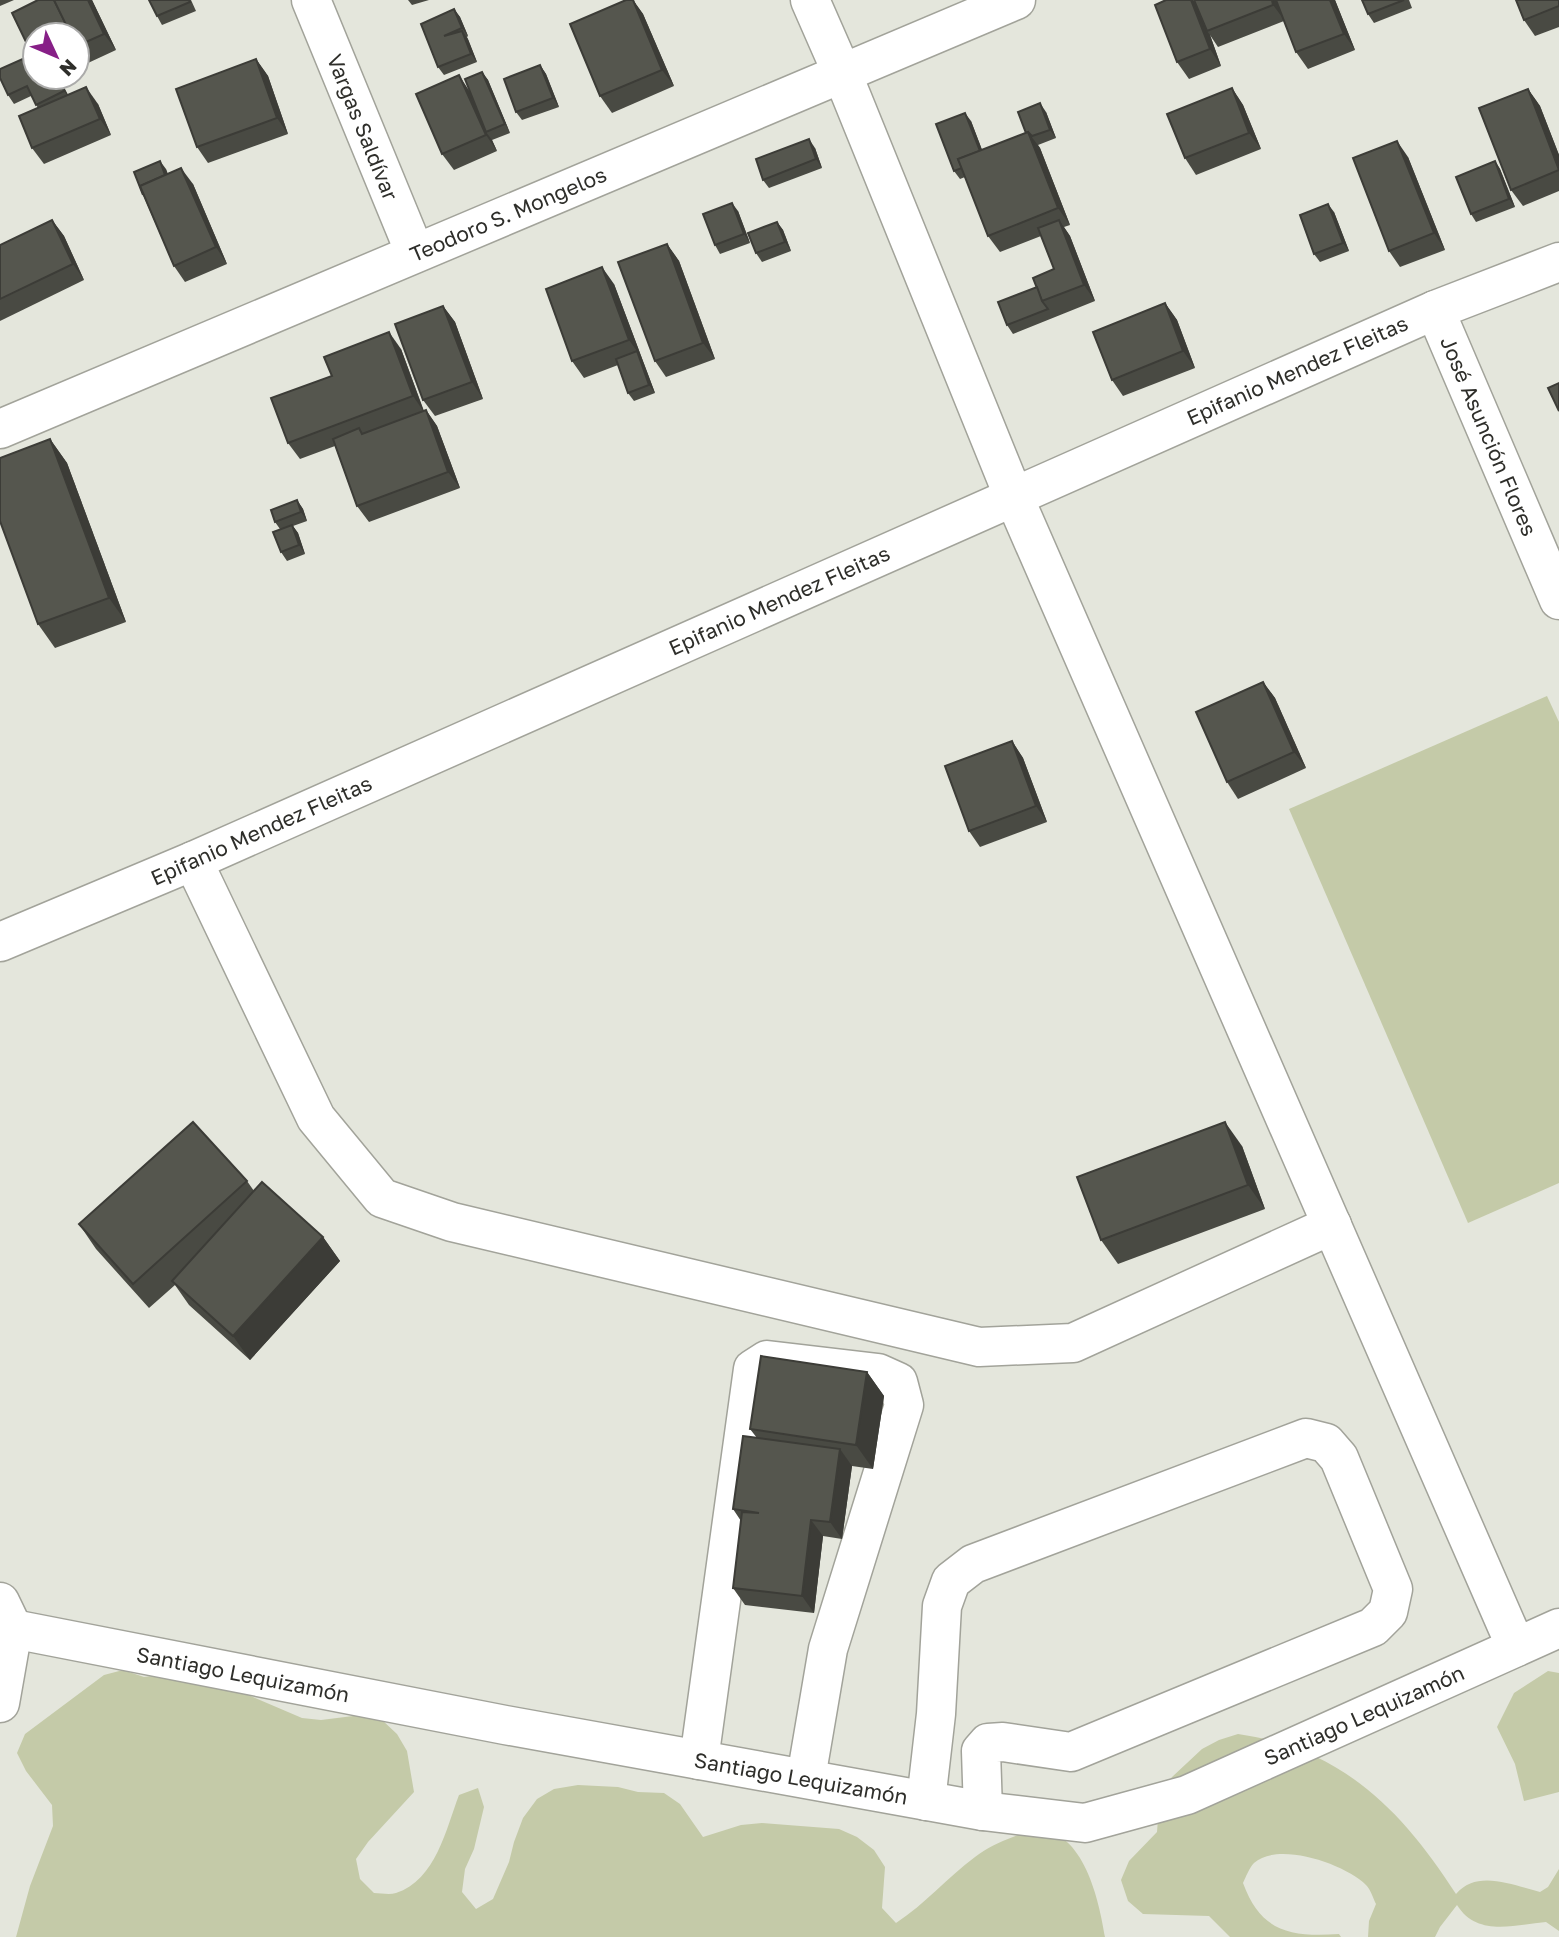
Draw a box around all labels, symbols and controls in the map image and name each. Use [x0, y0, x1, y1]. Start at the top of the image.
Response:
north arrow [21, 21, 91, 91]
street label: Vargas Saldívar [322, 50, 404, 204]
text: N [55, 55, 82, 81]
street label: Teodoro S. Mongelos [406, 161, 610, 267]
street label: Epifanio Mendez Fleitas [1182, 309, 1412, 431]
street label: José Asunción Flores [1435, 332, 1543, 540]
street label: Epifanio Mendez Fleitas [664, 539, 894, 661]
street label: Epifanio Mendez Fleitas [146, 769, 376, 891]
street label: Santiago Lequizamón [134, 1641, 352, 1707]
street label: Santiago Lequizamón [1260, 1659, 1468, 1771]
street label: Santiago Lequizamón [692, 1746, 910, 1810]

